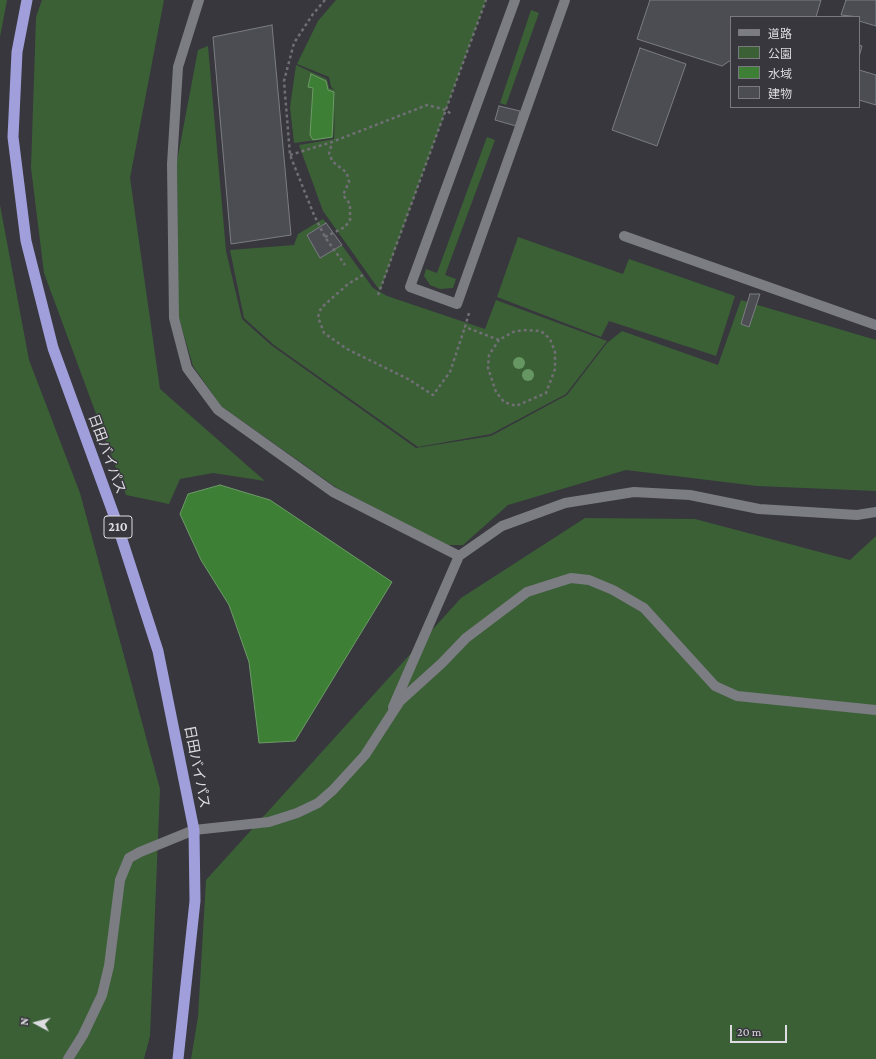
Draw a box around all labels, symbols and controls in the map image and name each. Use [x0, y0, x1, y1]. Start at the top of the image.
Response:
legend [730, 16, 860, 108]
text: 道路 [768, 27, 792, 41]
text: 公園 [768, 47, 792, 61]
text: 水域 [768, 67, 792, 81]
text: 建物 [768, 87, 792, 101]
street label: 日田バイパス [85, 412, 129, 496]
road number: 210 [104, 516, 132, 538]
street label: 日田バイパス [181, 724, 213, 810]
north arrow [16, 1003, 56, 1043]
text: N [18, 1017, 31, 1026]
scale bar [732, 1017, 789, 1043]
text: 20 m [737, 1025, 761, 1039]

